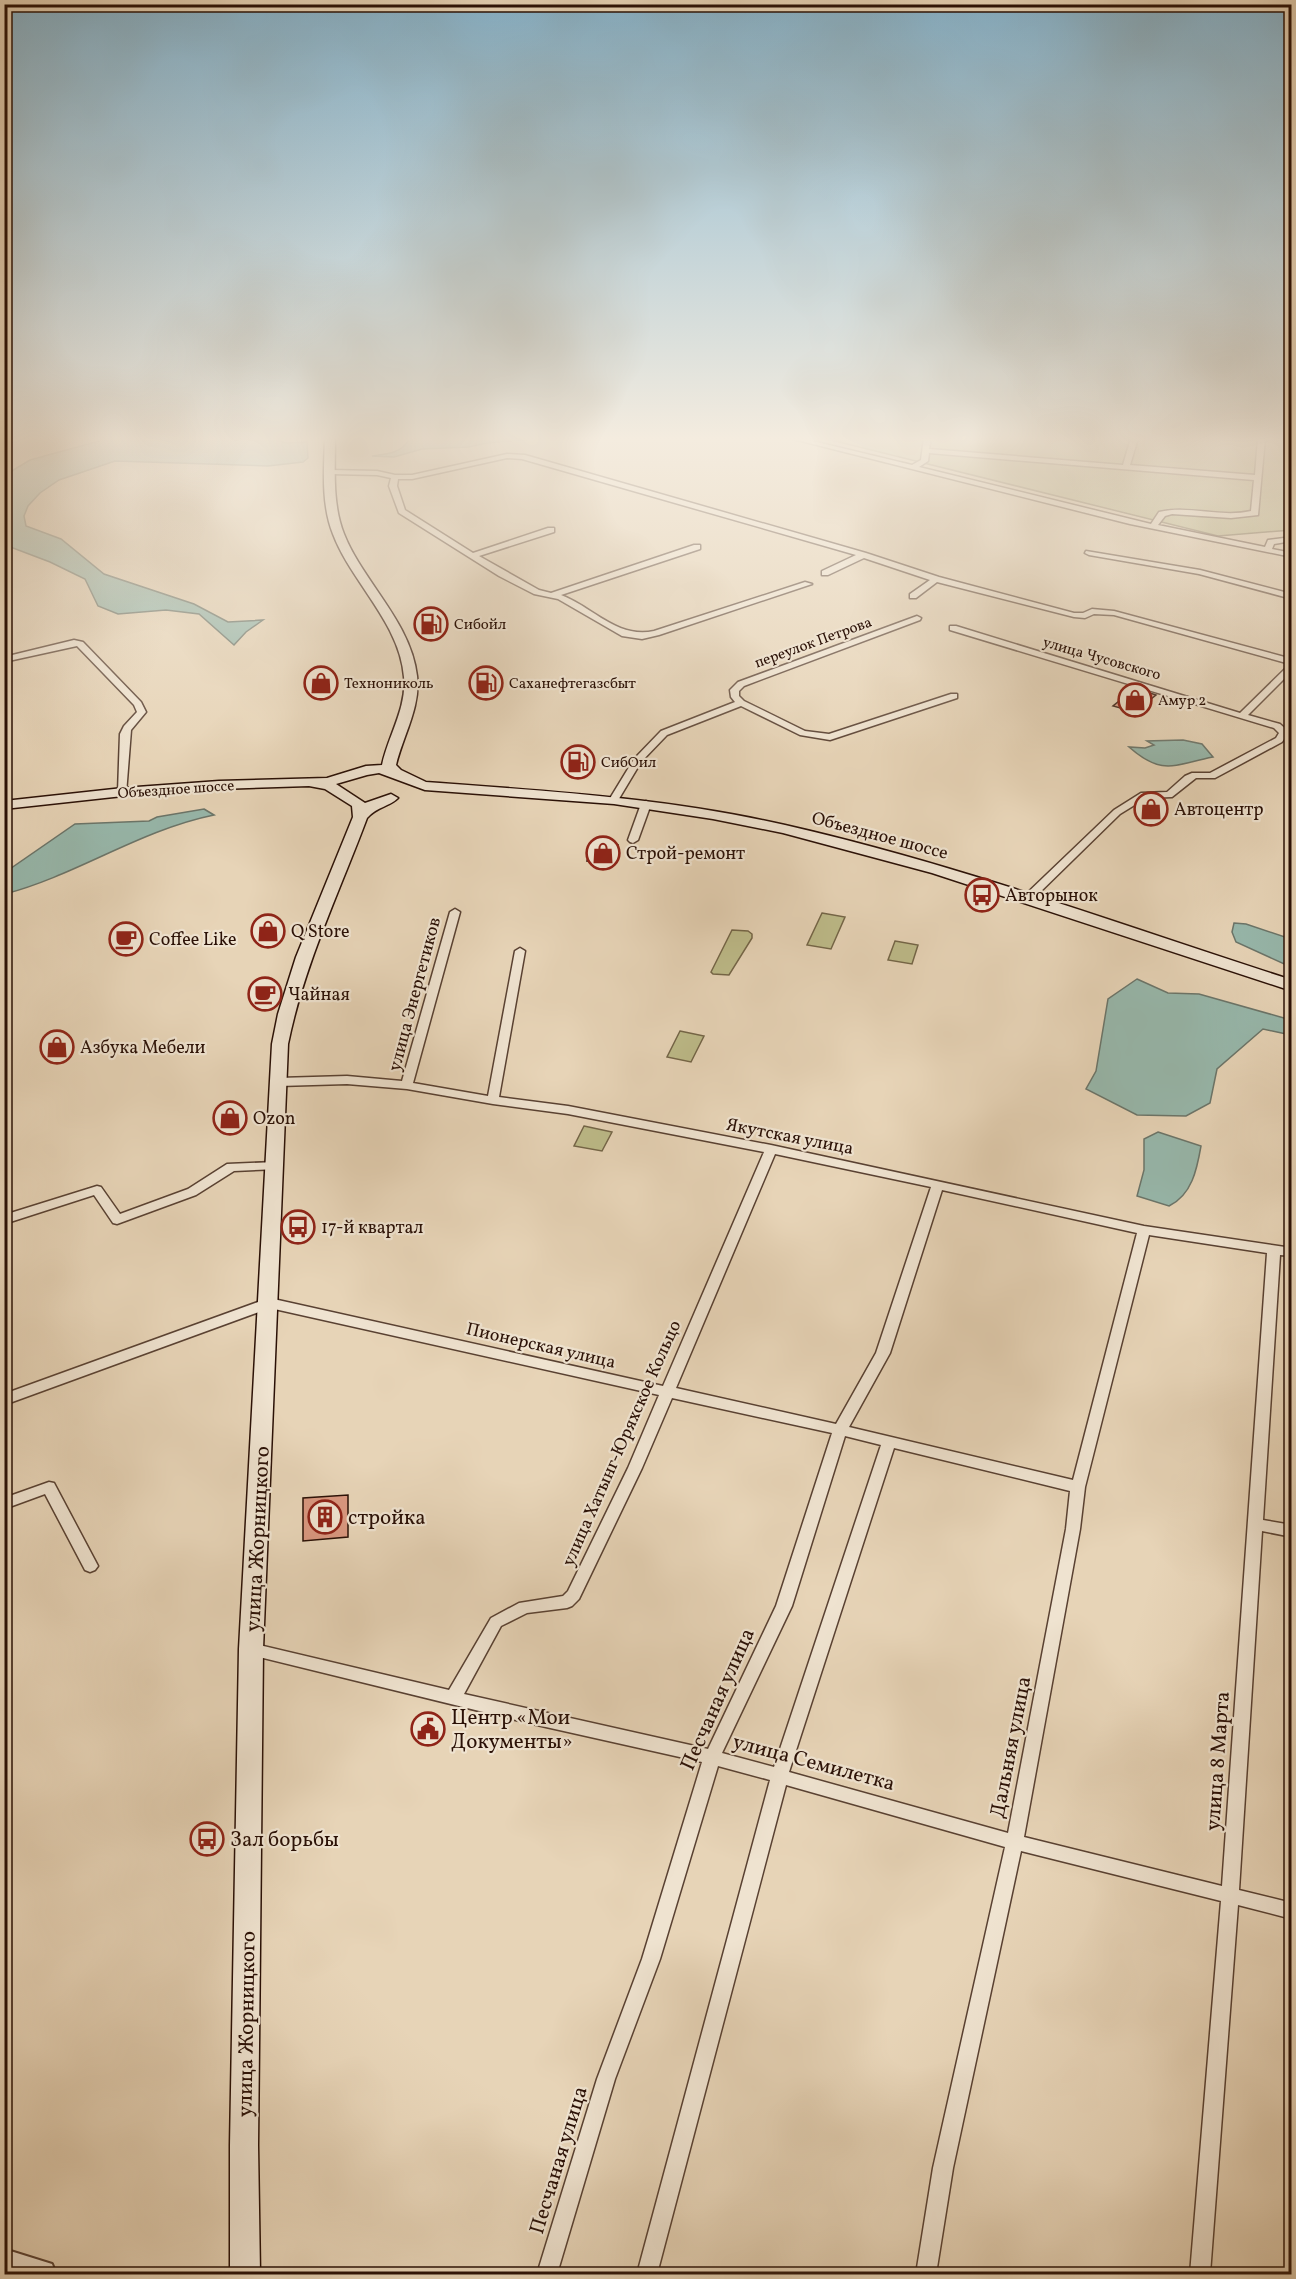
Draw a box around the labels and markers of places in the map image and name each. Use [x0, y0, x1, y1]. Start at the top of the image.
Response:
fuel station icon: Сибойл [413, 606, 449, 642]
place label: Сибойл [454, 615, 506, 636]
shop icon: Технониколь [303, 665, 339, 701]
fuel station icon: Саханефтегазсбыт [468, 665, 504, 701]
place label: Технониколь [344, 674, 434, 695]
place label: Саханефтегазсбыт [509, 674, 636, 695]
shop icon: Амур 2 [1117, 682, 1153, 718]
place label: Амур 2 [1158, 691, 1206, 712]
fuel station icon: СибОил [560, 744, 596, 780]
place label: СибОил [601, 753, 656, 774]
shop icon: Автоцентр [1133, 791, 1169, 827]
place label: Автоцентр [1174, 798, 1264, 823]
shop icon: Строй-ремонт [585, 835, 621, 871]
place label: Строй-ремонт [626, 842, 745, 867]
bus stop icon: Авторынок [964, 877, 1000, 913]
place label: Авторынок [1005, 884, 1098, 909]
shop icon: Q Store [250, 913, 286, 949]
place label: Q Store [291, 920, 349, 945]
cafe icon: Coffee Like [108, 921, 144, 957]
place label: Coffee Like [149, 928, 237, 953]
cafe icon: Чайная [247, 976, 283, 1012]
place label: Чайная [288, 983, 350, 1008]
shop icon: Азбука Мебели [39, 1029, 75, 1065]
place label: Азбука Мебели [80, 1036, 206, 1061]
shop icon: Ozon [212, 1100, 248, 1136]
place label: Ozon [253, 1107, 296, 1132]
bus stop icon: 17-й квартал [280, 1209, 316, 1245]
place label: 17-й квартал [321, 1216, 423, 1241]
building icon: стройка [307, 1499, 343, 1535]
place label: стройка [348, 1504, 426, 1533]
place label: Центр «Мои Документы» [451, 1704, 573, 1757]
public building icon: Центр «Мои Документы» [410, 1711, 446, 1747]
bus stop icon: Зал борьбы [189, 1821, 225, 1857]
place label: Зал борьбы [230, 1826, 339, 1855]

